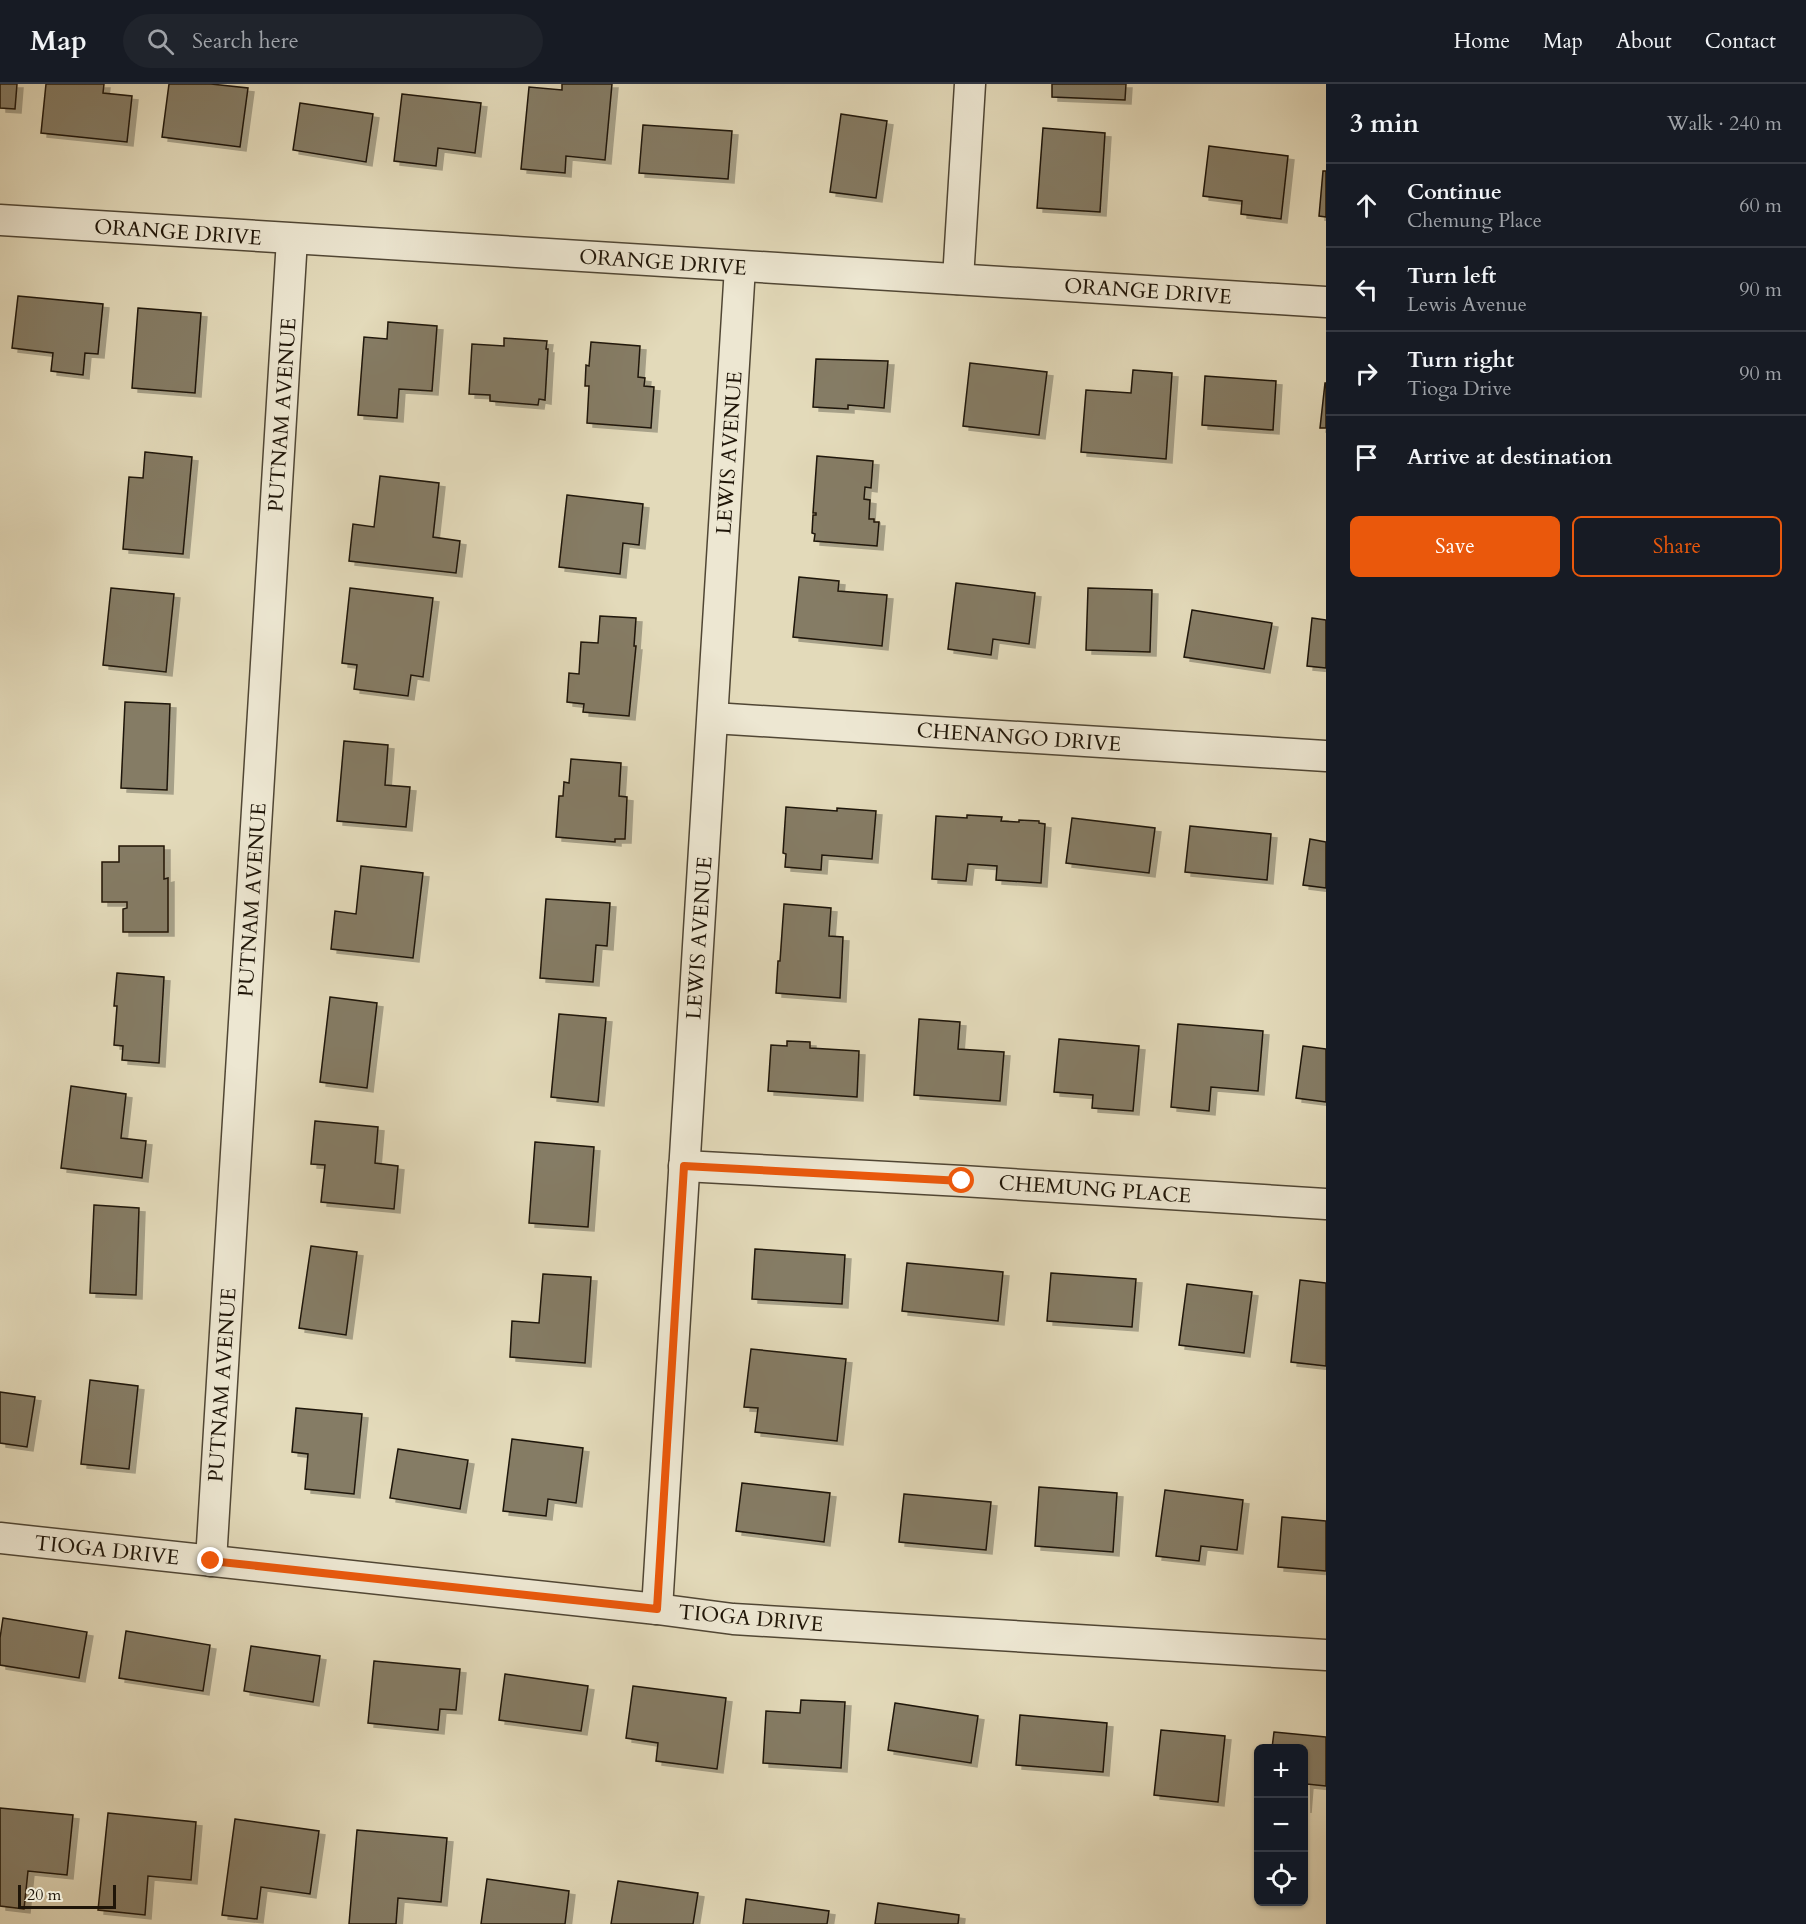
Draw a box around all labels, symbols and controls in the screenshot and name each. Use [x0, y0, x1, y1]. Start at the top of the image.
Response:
search box [123, 14, 543, 68]
text: Map [30, 22, 87, 60]
icon: search [144, 25, 177, 58]
text: Search here [192, 26, 299, 56]
text: Home [1454, 27, 1510, 56]
text: Map [1543, 27, 1583, 56]
text: About [1616, 27, 1672, 56]
text: Contact [1705, 27, 1776, 56]
text: 3 min [1350, 106, 1419, 141]
text: Walk · 240 m [1667, 110, 1782, 137]
text: Continue [1407, 177, 1502, 207]
icon: ahead [1350, 189, 1383, 222]
text: 60 m [1739, 192, 1782, 219]
text: Chemung Place [1407, 207, 1542, 234]
street label: ORANGE DRIVE [93, 212, 263, 253]
street label: ORANGE DRIVE [578, 242, 748, 283]
text: Turn left [1407, 261, 1496, 291]
street label: ORANGE DRIVE [1063, 271, 1233, 312]
icon: left [1350, 273, 1383, 306]
text: 90 m [1739, 276, 1782, 303]
text: Lewis Avenue [1407, 291, 1527, 318]
street label: PUTNAM AVENUE [261, 317, 304, 513]
text: Turn right [1407, 345, 1514, 375]
icon: right [1350, 357, 1383, 390]
text: 90 m [1739, 360, 1782, 387]
street label: LEWIS AVENUE [709, 370, 750, 536]
text: Tioga Drive [1407, 375, 1512, 402]
icon: arrive [1350, 441, 1383, 474]
text: Arrive at destination [1407, 442, 1612, 472]
button: Save [1350, 516, 1560, 577]
button: Share [1572, 516, 1782, 577]
street label: CHENANGO DRIVE [916, 716, 1122, 759]
street label: PUTNAM AVENUE [231, 802, 274, 998]
street label: LEWIS AVENUE [679, 855, 720, 1021]
route start [948, 1167, 974, 1193]
street label: CHEMUNG PLACE [998, 1168, 1192, 1211]
street label: PUTNAM AVENUE [201, 1287, 244, 1483]
street label: TIOGA DRIVE [33, 1528, 181, 1573]
route end [197, 1547, 223, 1573]
street label: TIOGA DRIVE [677, 1598, 825, 1639]
map controls [1254, 1744, 1308, 1906]
button: + [1254, 1744, 1308, 1798]
button: − [1254, 1798, 1308, 1852]
button: locate [1254, 1852, 1308, 1906]
scale bar [18, 1882, 116, 1910]
text: 20 m [27, 1884, 61, 1906]

